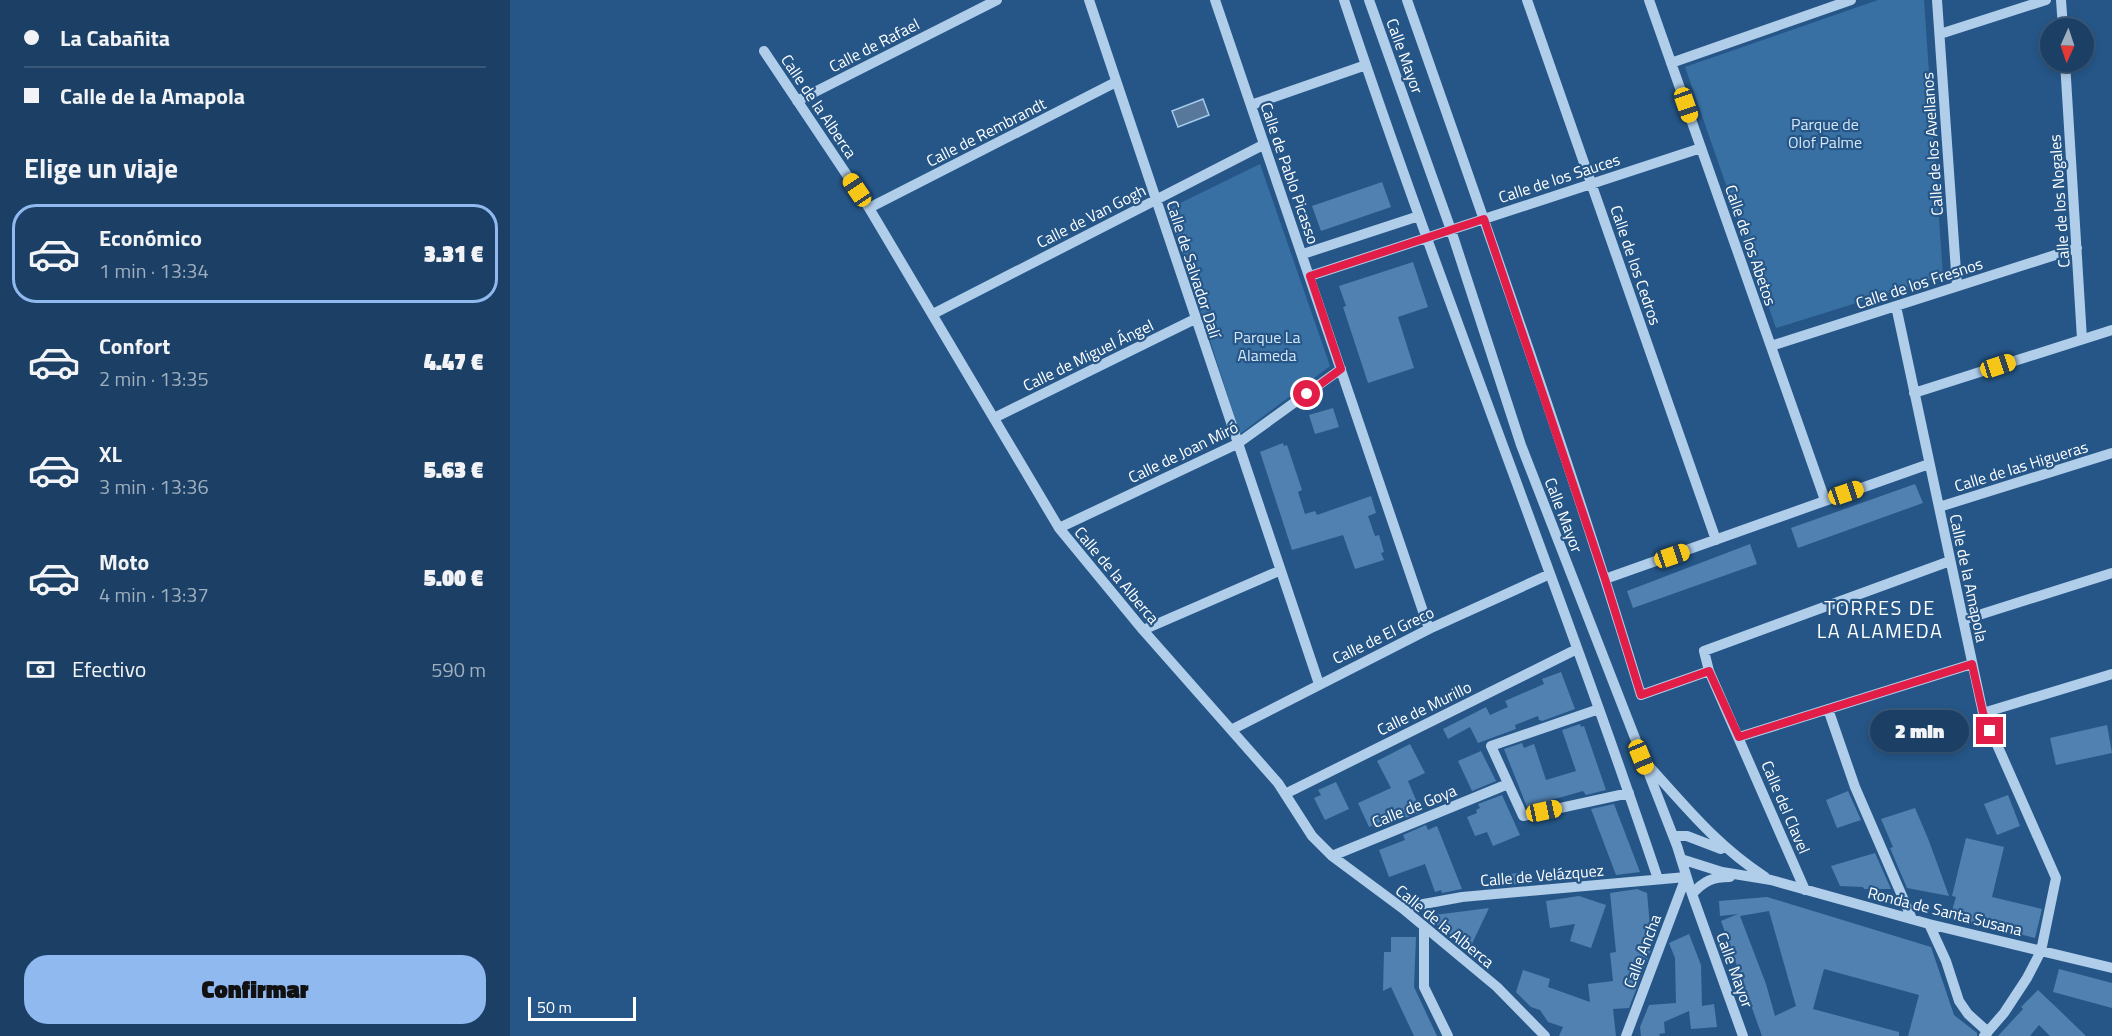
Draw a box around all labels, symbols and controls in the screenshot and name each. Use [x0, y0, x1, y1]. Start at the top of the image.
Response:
street label: Calle de Rafael [825, 12, 923, 78]
street label: Calle Mayor [1380, 15, 1430, 97]
north arrow [2040, 18, 2094, 72]
map controls [2040, 18, 2094, 72]
text: La Cabañita [60, 21, 170, 55]
street label: Calle de la Alberca [775, 49, 863, 163]
street label: Calle de los Avellanos [1915, 72, 1949, 216]
text: Calle de la Amapola [60, 79, 245, 113]
car [1672, 85, 1700, 125]
street label: Calle de Rembrandt [922, 91, 1050, 173]
street label: Calle de Pablo Picasso [1254, 99, 1326, 247]
park label: Parque de Olof Palme [1788, 112, 1862, 154]
street label: Calle de los Nogales [2042, 134, 2076, 268]
text: Elige un viaje [24, 147, 178, 188]
street label: Calle de los Sauces [1495, 147, 1623, 209]
car [839, 170, 875, 210]
street label: Calle de Van Gogh [1032, 178, 1150, 254]
street label: Calle de los Abetos [1719, 181, 1783, 309]
street label: Calle de Salvador Dalí [1160, 197, 1228, 342]
street label: Calle de los Cedros [1604, 202, 1668, 328]
text: Económico [99, 221, 202, 255]
icon: car [27, 227, 81, 281]
text: 3.31 € [424, 237, 483, 271]
street label: Calle de los Fresnos [1852, 251, 1986, 315]
text: 1 min · 13:34 [99, 255, 209, 286]
street label: Calle de Miguel Ángel [1019, 313, 1157, 397]
park label: Parque La Alameda [1234, 325, 1300, 367]
text: Confort [99, 329, 170, 363]
icon: car [27, 335, 81, 389]
text: 4.47 € [424, 345, 483, 379]
car [1978, 352, 2018, 380]
text: 2 min · 13:35 [99, 363, 209, 394]
route start [1293, 380, 1320, 407]
street label: Calle de Joan Miró [1124, 415, 1242, 489]
street label: Calle de las Higueras [1951, 434, 2091, 498]
text: XL [99, 437, 122, 471]
icon: car [27, 443, 81, 497]
text: 5.63 € [424, 453, 483, 487]
text: 3 min · 13:36 [99, 471, 209, 502]
street label: Calle Mayor [1539, 474, 1589, 556]
car [1826, 479, 1866, 507]
street label: Calle de la Amapola [1944, 512, 1994, 644]
street label: Calle de la Alberca [1069, 521, 1165, 629]
car [1652, 542, 1692, 570]
text: Moto [99, 545, 149, 579]
icon: car [27, 551, 81, 605]
text: 5.00 € [424, 561, 483, 595]
text: 4 min · 13:37 [99, 579, 209, 610]
district label: TORRES DE LA ALAMEDA [1817, 592, 1943, 646]
street label: Calle de El Greco [1328, 600, 1438, 670]
text: Efectivo [72, 652, 146, 686]
icon: cash [24, 653, 57, 686]
text: 590 m [431, 654, 486, 685]
street label: Calle de Murillo [1373, 675, 1475, 741]
callout: 2 min [1870, 710, 1969, 752]
text: 2 min [1895, 715, 1944, 746]
route end [1976, 717, 2003, 744]
car [1626, 737, 1656, 777]
street label: Calle del Clavel [1756, 757, 1816, 857]
street label: Calle de Goya [1368, 778, 1460, 834]
car [1525, 798, 1563, 824]
street label: Calle de Velázquez [1479, 858, 1605, 892]
street label: Calle de la Alberca [1390, 879, 1500, 973]
street label: Ronda de Santa Susana [1865, 880, 2025, 942]
street label: Calle Ancha [1617, 911, 1667, 991]
street label: Calle Mayor [1710, 929, 1760, 1011]
button: Confirmar [24, 955, 486, 1024]
scale bar [528, 994, 636, 1022]
text: 50 m [537, 995, 572, 1019]

